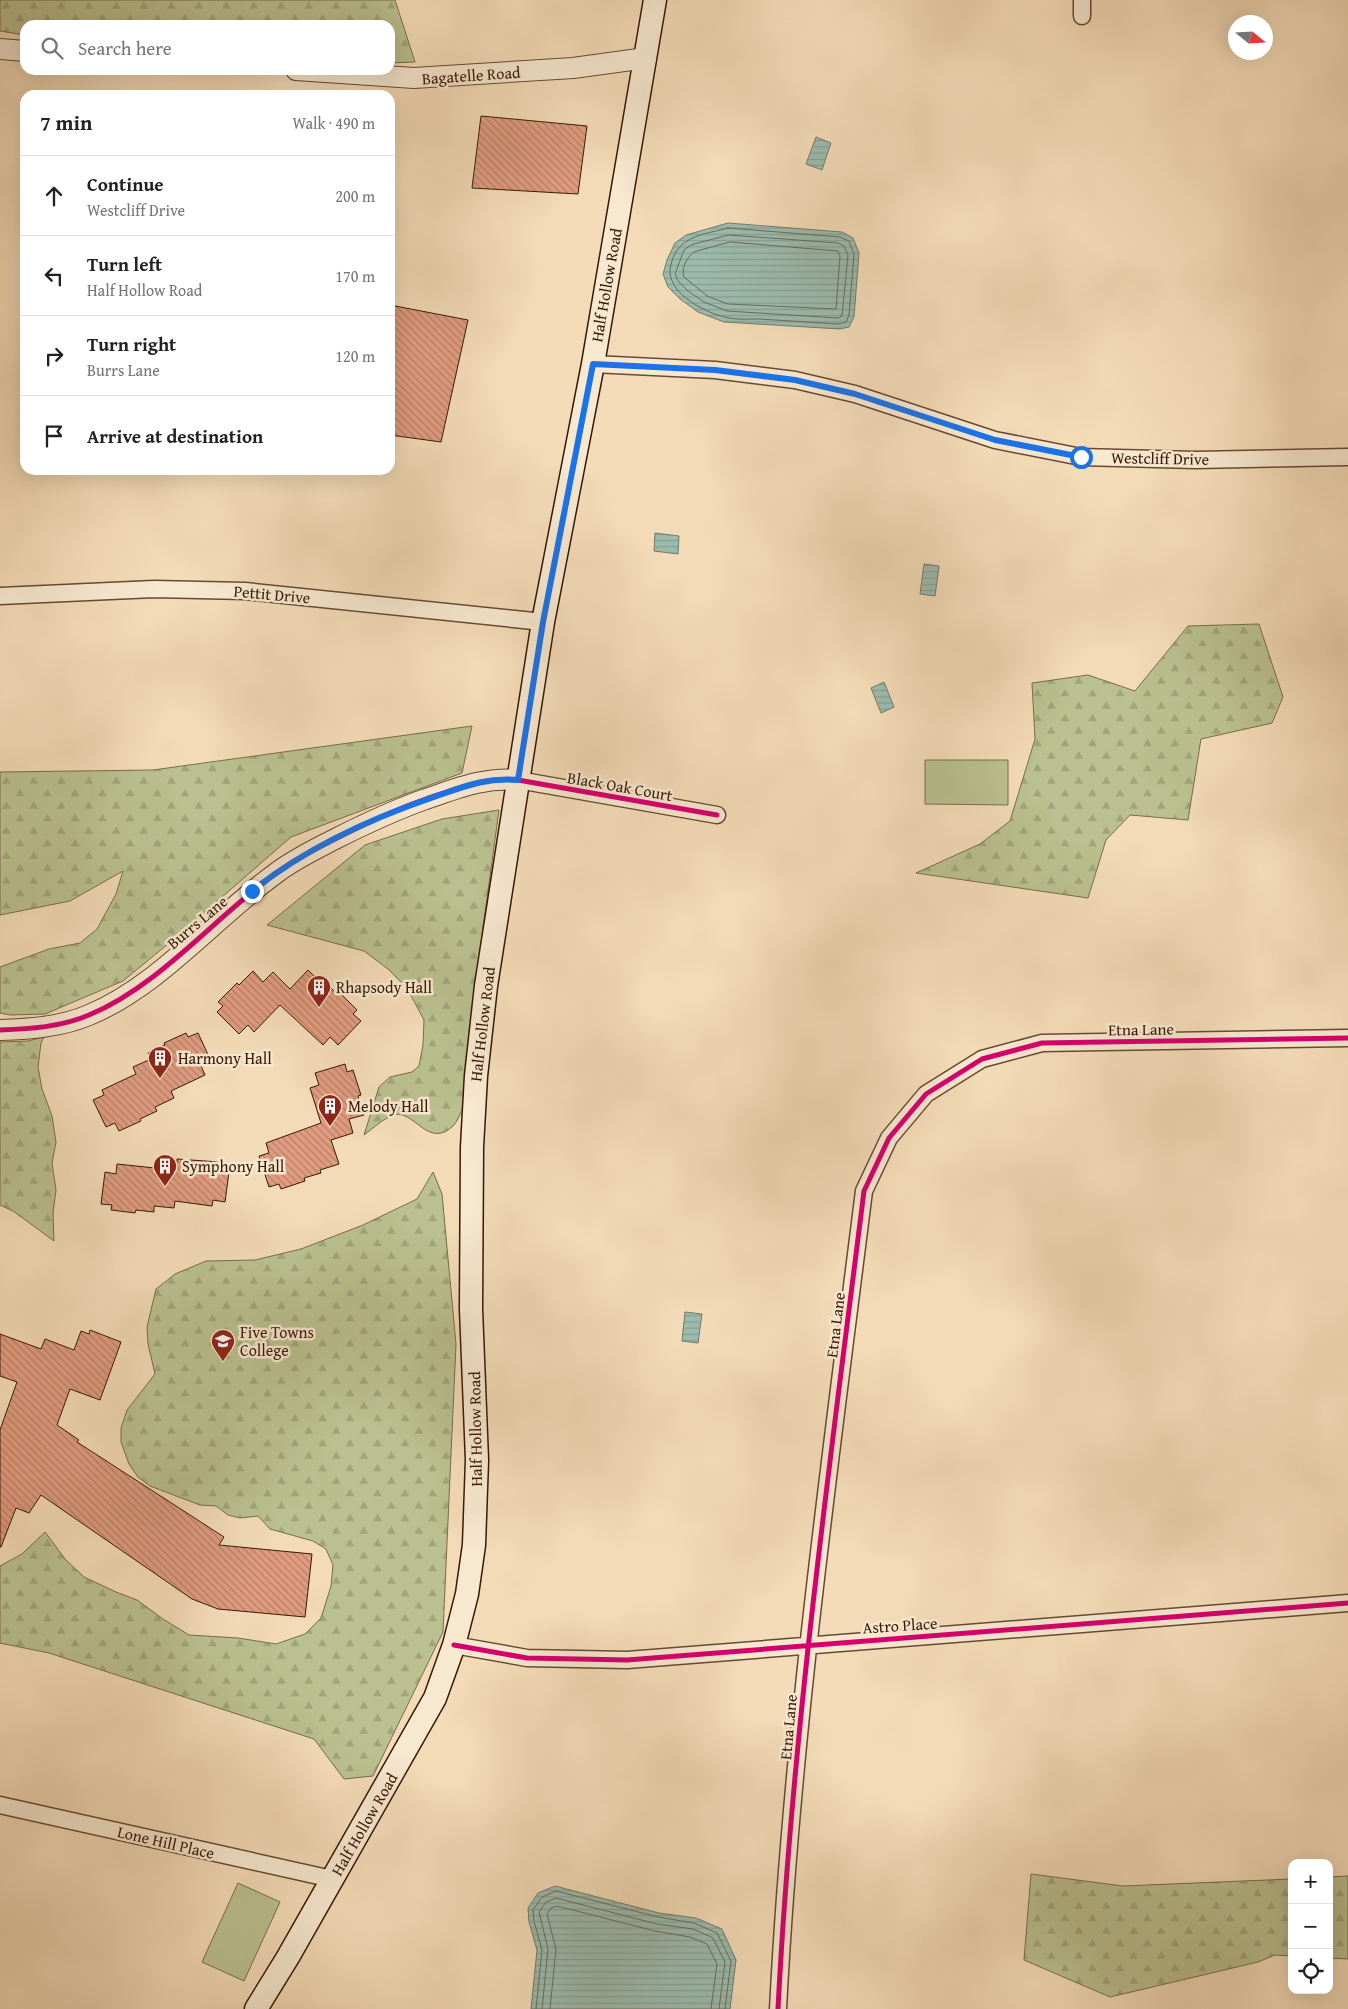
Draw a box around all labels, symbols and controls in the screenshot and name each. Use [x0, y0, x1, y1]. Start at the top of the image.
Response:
north arrow [1228, 15, 1273, 60]
search box [20, 20, 395, 75]
icon: search [38, 34, 66, 62]
text: Search here [78, 34, 172, 62]
street label: Bagatelle Road [421, 60, 522, 90]
text: 7 min [40, 107, 92, 138]
text: Walk · 490 m [292, 111, 375, 135]
text: Continue [87, 170, 164, 198]
icon: ahead [40, 182, 68, 210]
text: 200 m [335, 184, 375, 208]
text: Westcliff Drive [87, 198, 185, 222]
street label: Half Hollow Road [584, 226, 628, 344]
text: Turn left [87, 250, 162, 278]
icon: left [40, 262, 68, 290]
text: 170 m [335, 264, 375, 288]
text: Half Hollow Road [87, 278, 202, 302]
text: Turn right [87, 330, 176, 358]
icon: right [40, 342, 68, 370]
text: 120 m [335, 344, 375, 368]
text: Burrs Lane [87, 358, 160, 382]
icon: arrive [40, 422, 68, 450]
text: Arrive at destination [87, 422, 263, 450]
street label: Westcliff Drive [1111, 445, 1209, 471]
route start [1070, 446, 1093, 469]
street label: Pettit Drive [233, 579, 311, 609]
street label: Black Oak Court [566, 765, 675, 807]
route end [241, 880, 264, 903]
street label: Burrs Lane [161, 889, 233, 955]
street label: Half Hollow Road [463, 965, 501, 1083]
building icon: Rhapsody Hall [306, 974, 332, 1008]
place label: Rhapsody Hall [336, 975, 433, 999]
street label: Etna Lane [1108, 1016, 1174, 1042]
building icon: Harmony Hall [147, 1045, 173, 1079]
place label: Harmony Hall [178, 1046, 272, 1070]
building icon: Melody Hall [317, 1093, 343, 1127]
place label: Melody Hall [348, 1094, 429, 1118]
building icon: Symphony Hall [152, 1153, 178, 1187]
place label: Symphony Hall [182, 1154, 285, 1178]
street label: Etna Lane [819, 1291, 851, 1359]
place label: Five Towns College [240, 1320, 314, 1362]
school or university icon: Five Towns College [210, 1328, 236, 1362]
street label: Half Hollow Road [462, 1371, 488, 1487]
street label: Astro Place [862, 1610, 938, 1640]
street label: Etna Lane [773, 1693, 803, 1761]
street label: Half Hollow Road [325, 1768, 403, 1880]
street label: Lone Hill Place [115, 1819, 217, 1865]
map controls [1288, 1859, 1333, 1994]
button: + [1288, 1859, 1333, 1904]
button: − [1288, 1904, 1333, 1949]
button: locate [1288, 1949, 1333, 1994]

